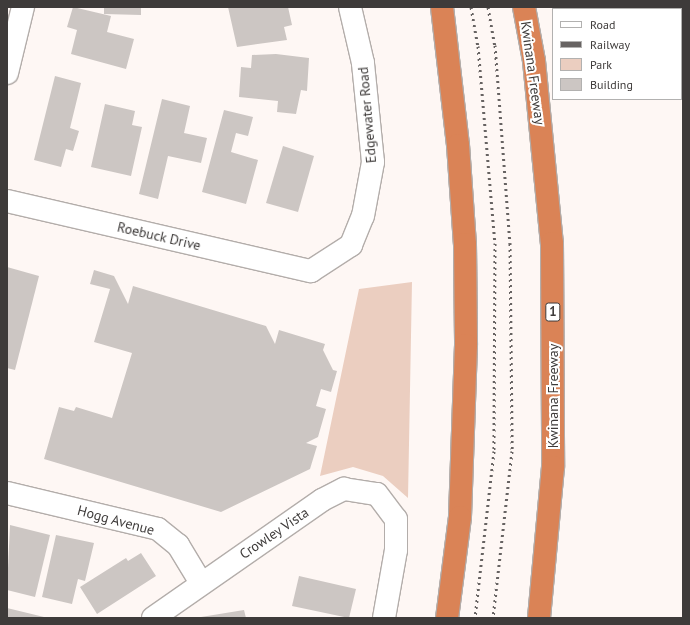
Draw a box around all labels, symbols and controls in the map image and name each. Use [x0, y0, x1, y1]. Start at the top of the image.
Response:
legend [552, 8, 682, 100]
text: Road [590, 17, 615, 32]
street label: Kwinana Freeway [517, 20, 549, 126]
text: Railway [590, 37, 630, 52]
text: Park [590, 57, 612, 72]
street label: Edgewater Road [354, 66, 380, 164]
text: Building [590, 77, 633, 92]
street label: Roebuck Drive [115, 218, 203, 254]
road number: 1 [545, 301, 561, 323]
street label: Kwinana Freeway [545, 344, 561, 448]
street label: Hogg Avenue [75, 502, 157, 538]
street label: Crowley Vista [236, 504, 312, 562]

